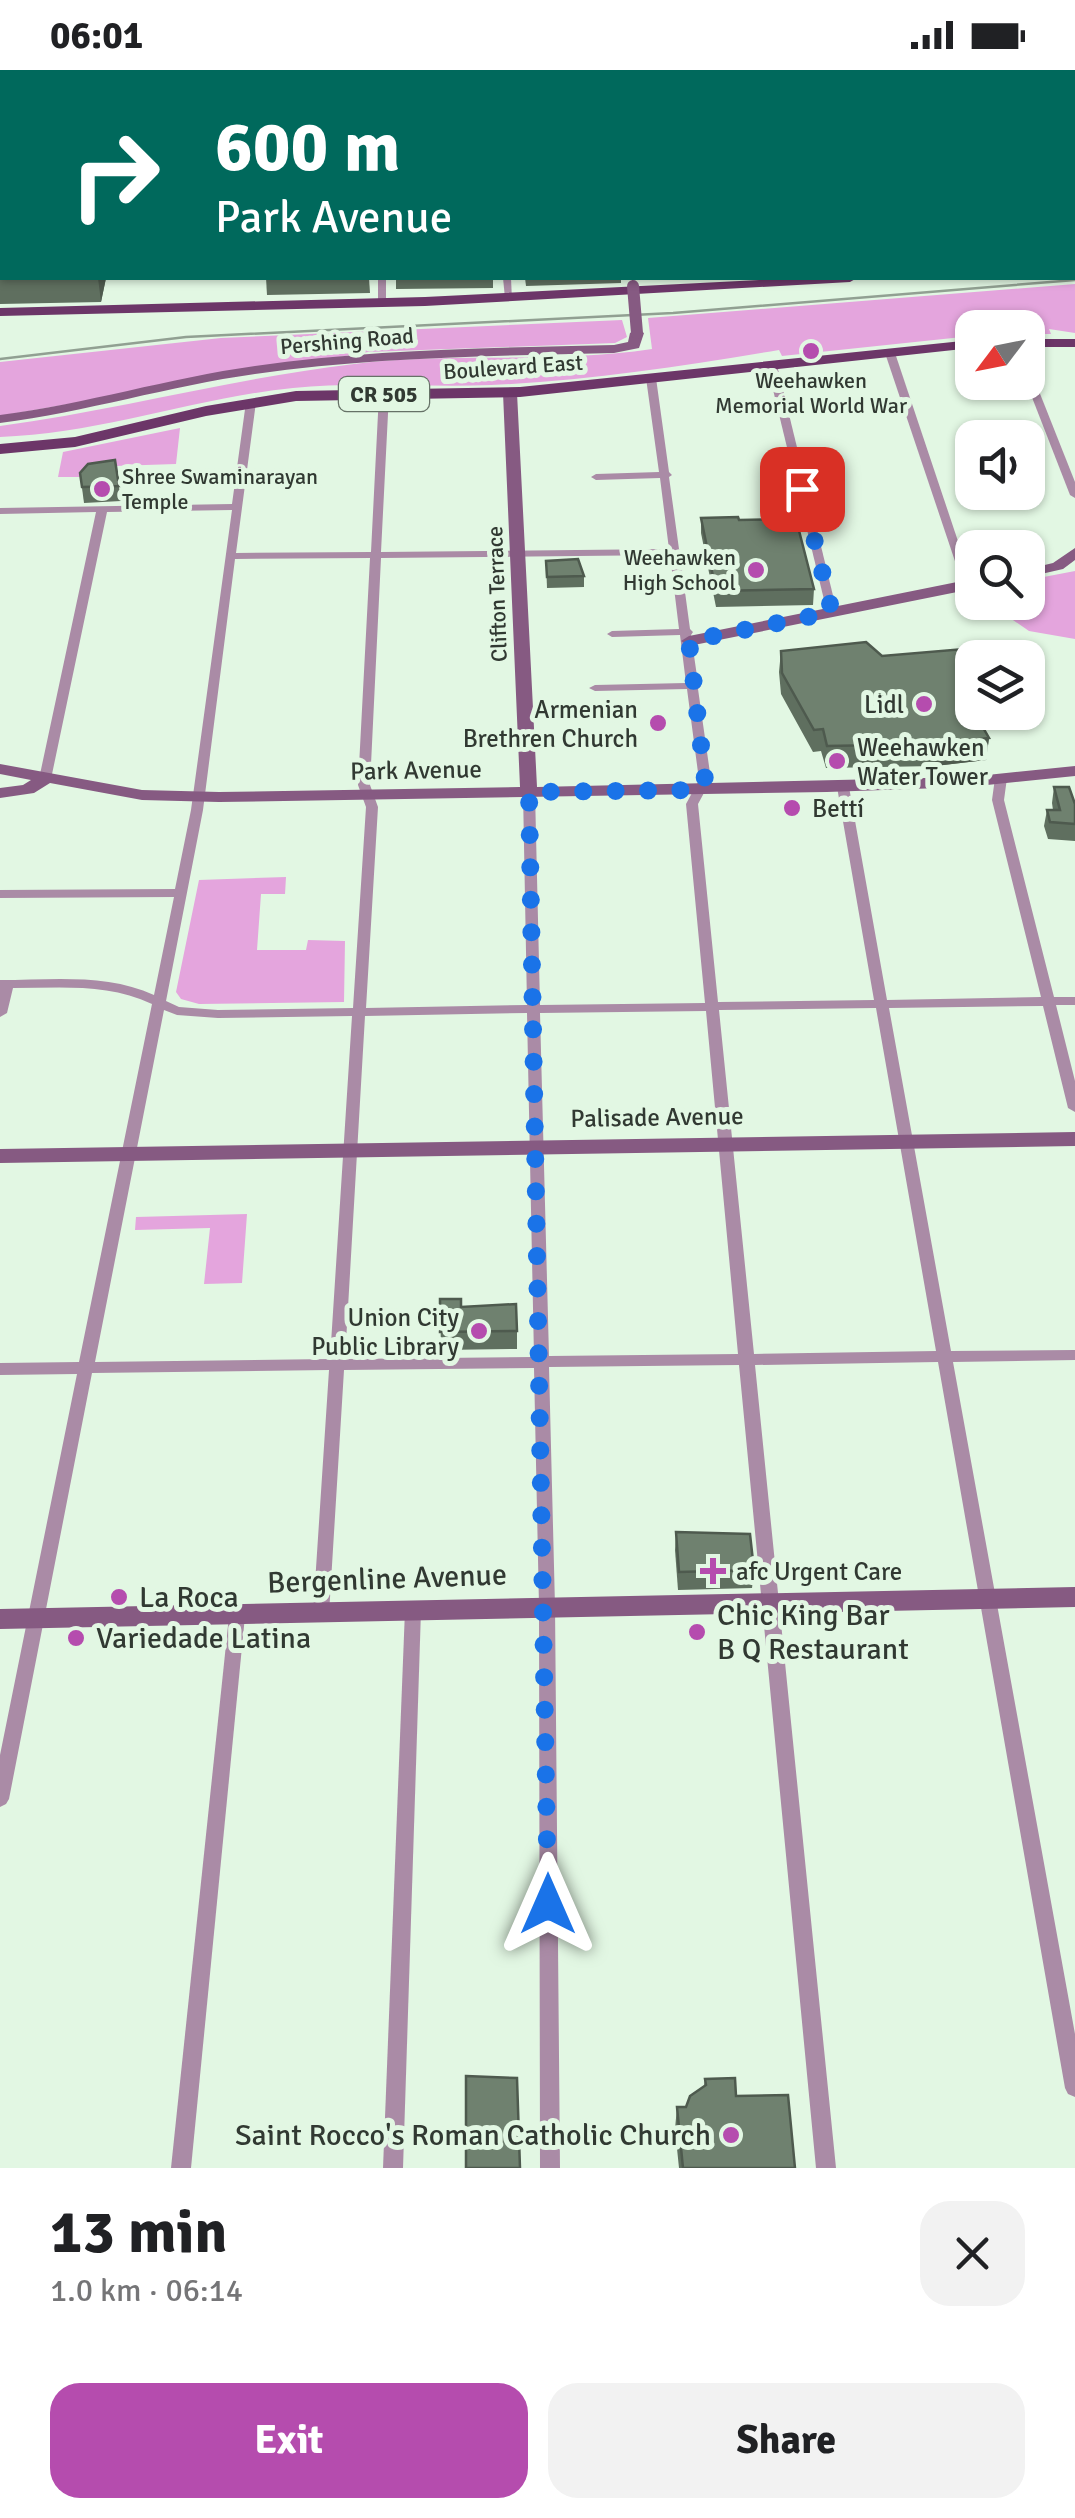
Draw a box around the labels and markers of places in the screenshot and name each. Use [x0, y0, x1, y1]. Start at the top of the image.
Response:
marker: Weehawken Memorial World War [800, 340, 822, 362]
place label: Weehawken Memorial World War [715, 367, 907, 419]
pin [760, 447, 845, 532]
place label: Shree Swaminarayan Temple [122, 463, 318, 515]
marker: Shree Swaminarayan Temple [91, 478, 113, 500]
place label: Weehawken High School [623, 544, 736, 596]
marker: Weehawken High School [745, 559, 767, 581]
place label: Lidl [864, 689, 904, 720]
marker: Lidl [913, 693, 935, 715]
place label: Armenian Brethren Church [463, 694, 638, 754]
marker: Armenian Brethren Church [647, 712, 669, 734]
place label: Weehawken Water Tower [857, 732, 989, 792]
marker: Weehawken Water Tower [826, 750, 848, 772]
place label: Bettí [812, 793, 864, 824]
marker: Bettí [781, 797, 803, 819]
place label: Union City Public Library [311, 1302, 459, 1362]
marker: Union City Public Library [468, 1320, 490, 1342]
place label: afc Urgent Care [736, 1556, 902, 1587]
marker: afc Urgent Care [700, 1558, 726, 1584]
place label: La Roca [139, 1579, 239, 1616]
marker: La Roca [108, 1586, 130, 1608]
place label: Chic King Bar B Q Restaurant [717, 1597, 909, 1668]
place label: Variedade Latina [96, 1620, 311, 1657]
marker: Chic King Bar B Q Restaurant [686, 1621, 708, 1643]
marker: Variedade Latina [65, 1627, 87, 1649]
place label: Saint Rocco's Roman Catholic Church [235, 2117, 711, 2154]
marker: Saint Rocco's Roman Catholic Church [720, 2124, 742, 2146]

